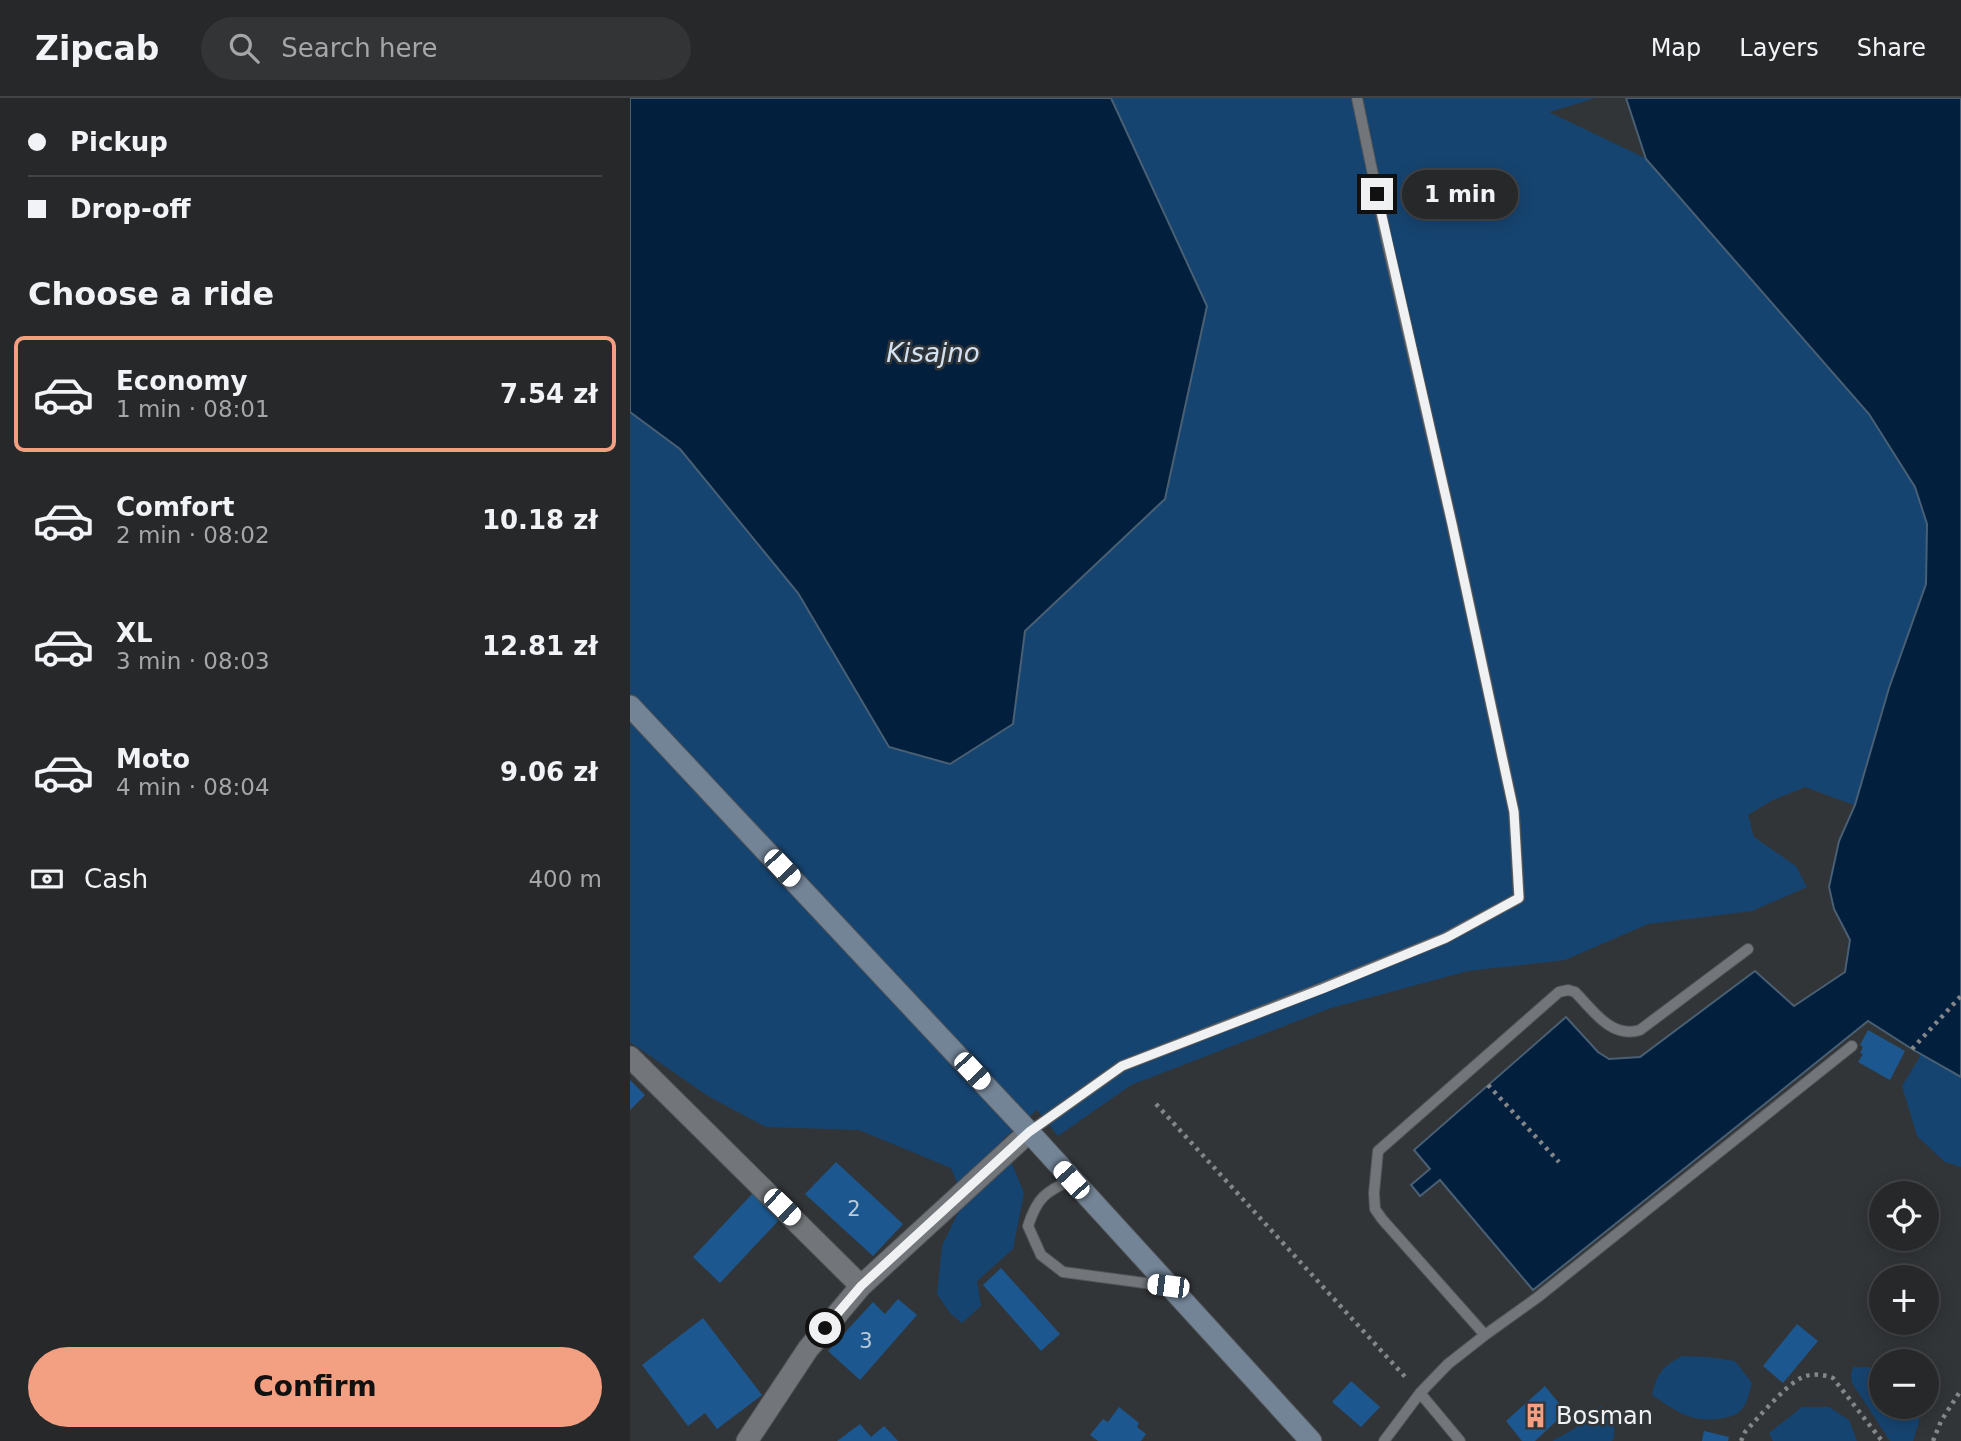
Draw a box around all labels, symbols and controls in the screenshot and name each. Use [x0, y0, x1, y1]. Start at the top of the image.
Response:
search box [201, 17, 691, 80]
text: Zipcab [35, 29, 159, 68]
icon: search [225, 29, 263, 67]
text: Search here [281, 33, 438, 63]
text: Map [1651, 34, 1701, 62]
text: Layers [1739, 34, 1819, 62]
text: Share [1857, 34, 1926, 62]
text: Pickup [70, 127, 168, 157]
callout: 1 min [1402, 170, 1517, 218]
route end [1361, 178, 1393, 210]
text: 1 min [1424, 181, 1496, 207]
text: Drop-off [70, 194, 191, 224]
text: Choose a ride [28, 275, 274, 313]
water label: Kisajno [886, 338, 980, 368]
icon: car [32, 363, 95, 426]
text: Economy [116, 366, 247, 396]
text: 7.54 zł [500, 379, 598, 409]
text: 1 min · 08:01 [116, 396, 270, 422]
icon: car [32, 489, 95, 552]
text: Comfort [116, 492, 234, 522]
text: 10.18 zł [482, 505, 598, 535]
text: 2 min · 08:02 [116, 522, 270, 548]
icon: car [32, 615, 95, 678]
text: XL [116, 618, 153, 648]
text: 12.81 zł [482, 631, 598, 661]
text: 3 min · 08:03 [116, 648, 270, 674]
icon: car [32, 741, 95, 804]
text: Moto [116, 744, 190, 774]
text: 9.06 zł [500, 757, 598, 787]
text: 4 min · 08:04 [116, 774, 270, 800]
car [760, 845, 805, 891]
icon: cash [28, 860, 66, 898]
text: Cash [84, 864, 148, 894]
text: 400 m [528, 866, 602, 892]
car [950, 1048, 995, 1094]
car [1050, 1157, 1093, 1203]
map controls [1869, 1181, 1939, 1419]
button: locate [1869, 1181, 1939, 1251]
car [760, 1185, 805, 1229]
house number: 2 [847, 1197, 861, 1221]
button: + [1869, 1265, 1939, 1335]
car [1146, 1273, 1191, 1299]
route start [809, 1312, 841, 1344]
house number: 3 [859, 1329, 873, 1353]
button: Confirm [28, 1347, 602, 1427]
button: − [1869, 1349, 1939, 1419]
building icon: Bosman [1522, 1402, 1550, 1430]
place label: Bosman [1556, 1402, 1653, 1430]

